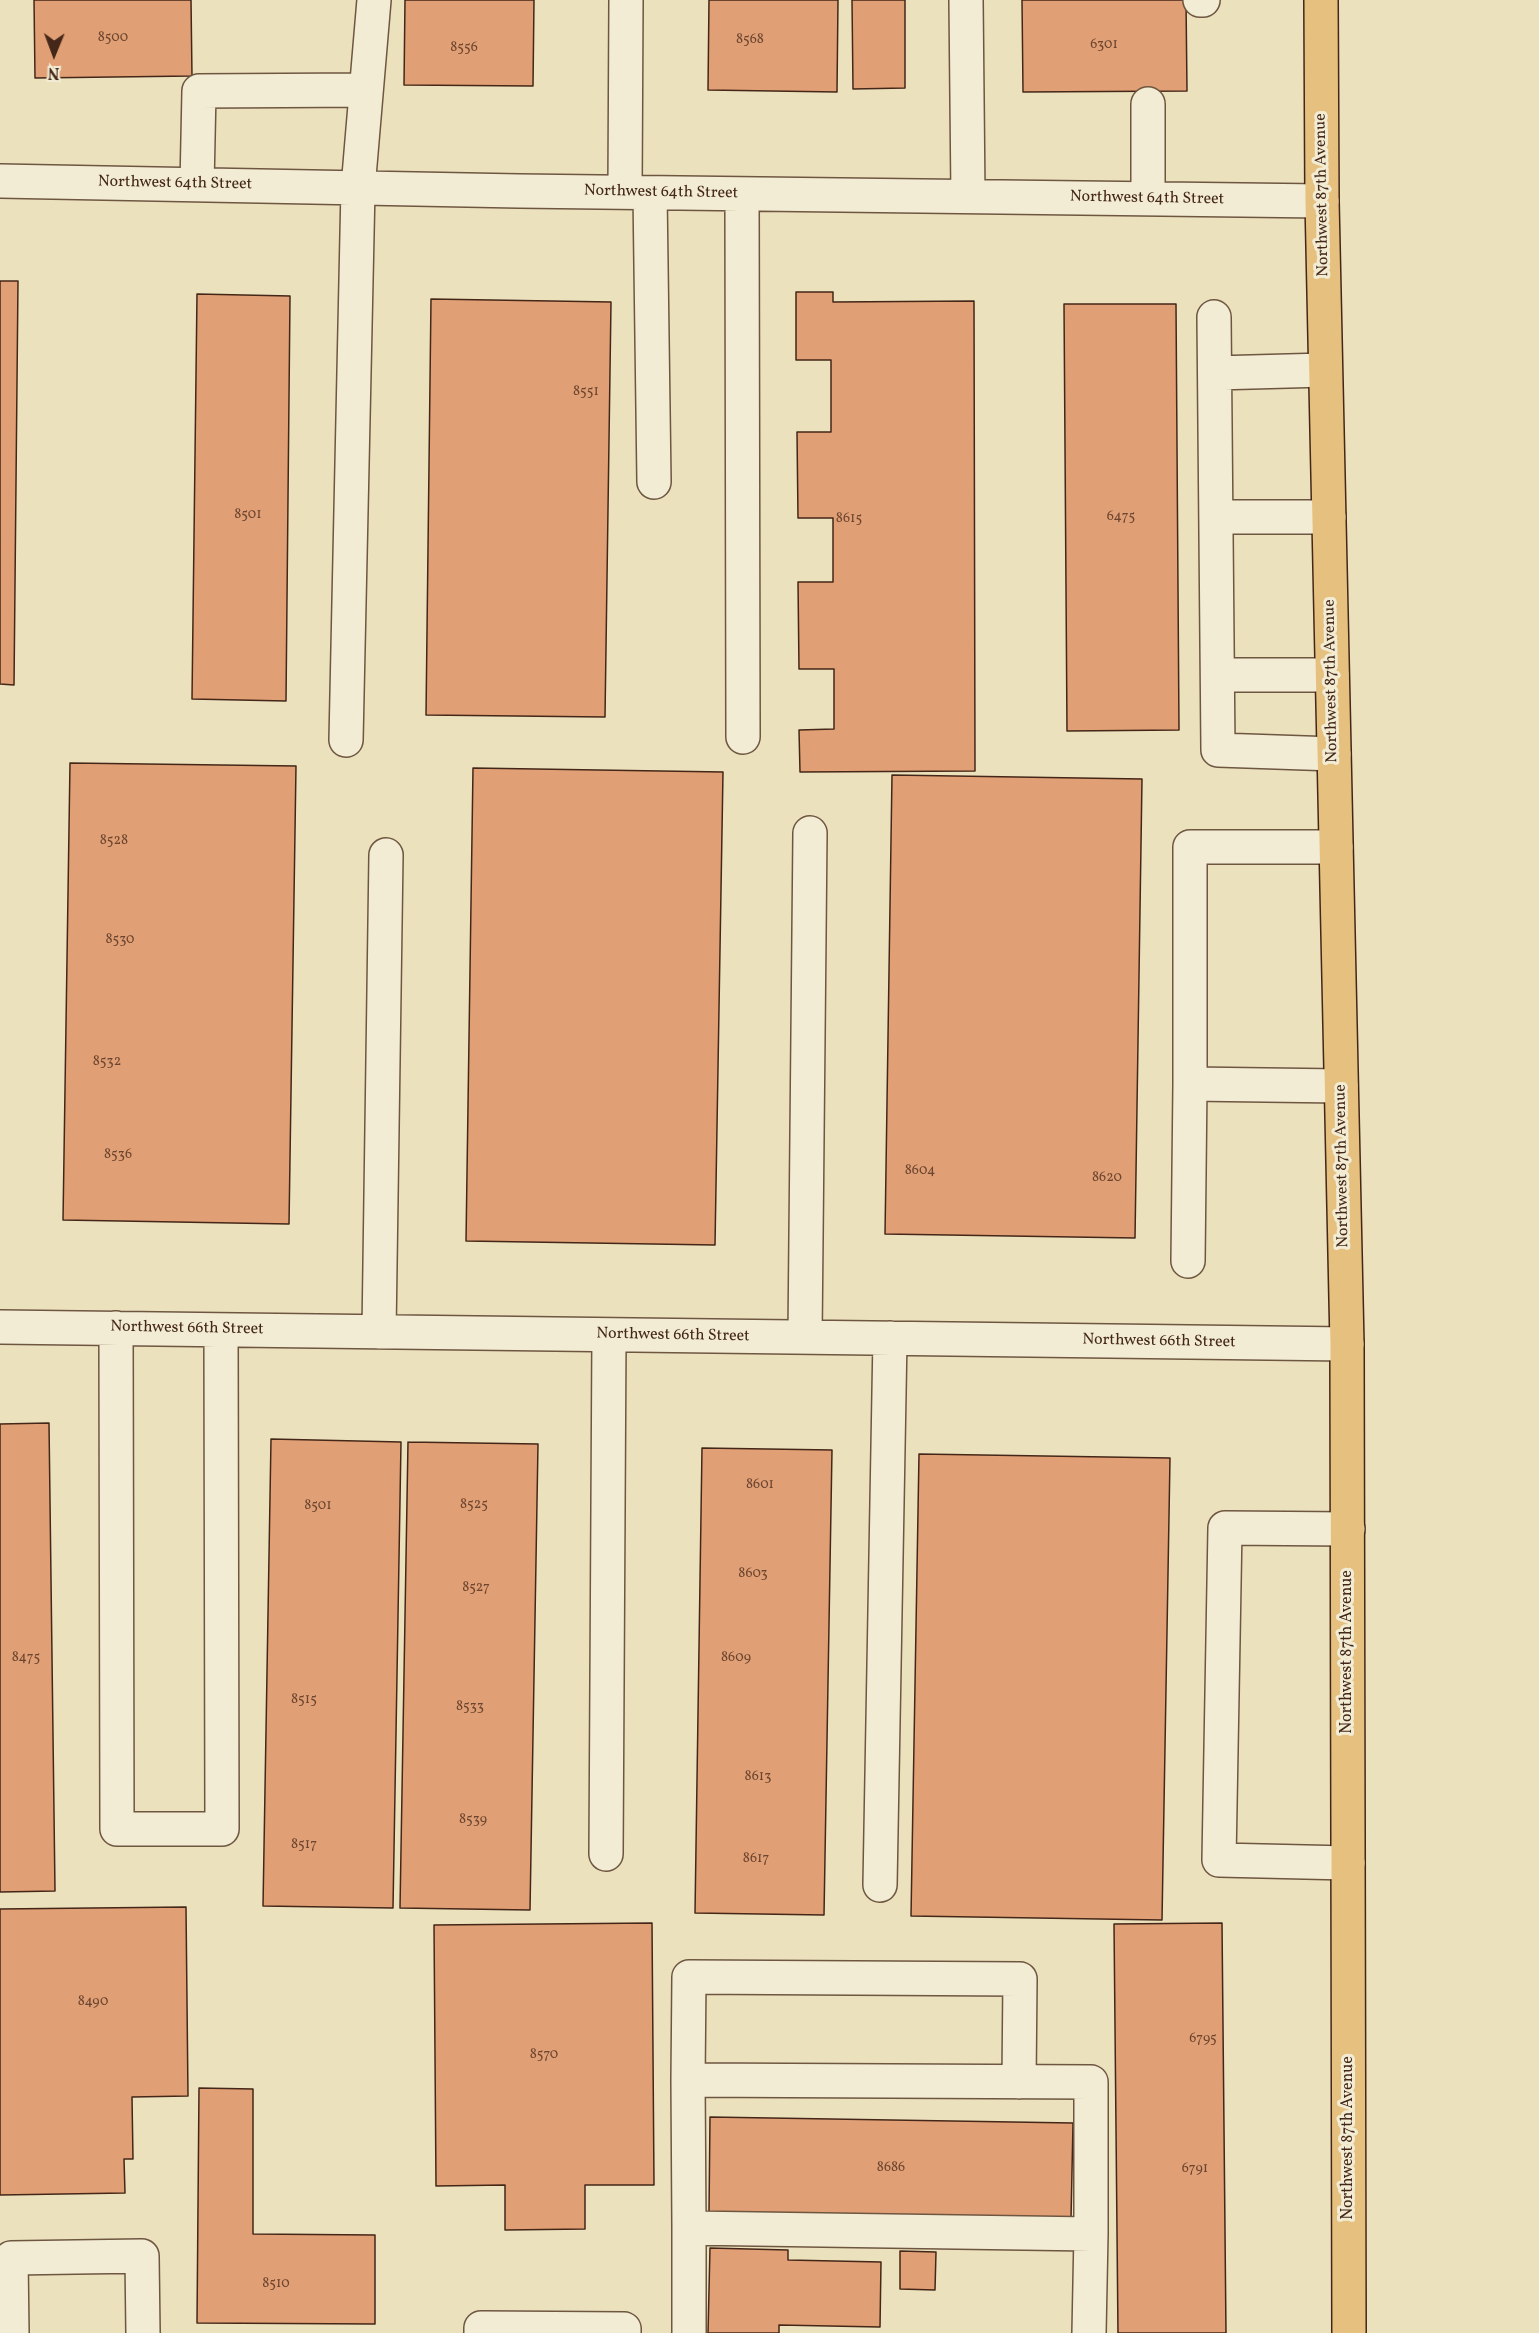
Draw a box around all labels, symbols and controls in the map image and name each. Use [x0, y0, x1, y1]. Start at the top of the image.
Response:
north arrow [24, 24, 84, 84]
house number: 8500 [98, 30, 128, 46]
house number: 8568 [736, 32, 764, 48]
house number: 6301 [1090, 37, 1118, 53]
house number: 8556 [450, 40, 478, 56]
text: N [48, 61, 60, 83]
street label: Northwest 87th Avenue [1312, 113, 1334, 277]
street label: Northwest 64th Street [98, 173, 252, 195]
street label: Northwest 64th Street [584, 182, 738, 204]
street label: Northwest 64th Street [1070, 188, 1224, 210]
house number: 8551 [573, 384, 599, 400]
house number: 8501 [234, 507, 262, 523]
house number: 6475 [1107, 509, 1135, 525]
house number: 8615 [836, 511, 862, 527]
street label: Northwest 87th Avenue [1321, 599, 1343, 763]
house number: 8528 [100, 833, 128, 849]
house number: 8530 [105, 932, 135, 948]
house number: 8532 [93, 1054, 121, 1070]
street label: Northwest 87th Avenue [1332, 1084, 1354, 1248]
house number: 8536 [104, 1147, 132, 1163]
house number: 8604 [905, 1163, 935, 1179]
house number: 8620 [1092, 1170, 1122, 1186]
street label: Northwest 66th Street [110, 1318, 264, 1340]
street label: Northwest 66th Street [596, 1325, 750, 1347]
street label: Northwest 66th Street [1082, 1331, 1236, 1353]
house number: 8601 [746, 1477, 774, 1493]
house number: 8525 [460, 1497, 488, 1513]
house number: 8501 [304, 1498, 332, 1514]
house number: 8603 [738, 1566, 768, 1582]
street label: Northwest 87th Avenue [1338, 1570, 1358, 1734]
house number: 8527 [462, 1580, 490, 1596]
house number: 8475 [12, 1650, 40, 1666]
house number: 8609 [721, 1650, 751, 1666]
house number: 8515 [291, 1692, 317, 1708]
house number: 8533 [456, 1699, 484, 1715]
house number: 8613 [745, 1769, 771, 1785]
house number: 8539 [459, 1812, 487, 1828]
house number: 8517 [291, 1837, 317, 1853]
house number: 8617 [743, 1851, 769, 1867]
house number: 8490 [78, 1994, 108, 2010]
house number: 6795 [1189, 2031, 1217, 2047]
house number: 8570 [530, 2047, 558, 2063]
street label: Northwest 87th Avenue [1339, 2056, 1359, 2220]
house number: 8686 [877, 2160, 905, 2176]
house number: 6791 [1182, 2161, 1208, 2177]
house number: 8510 [262, 2276, 290, 2292]

